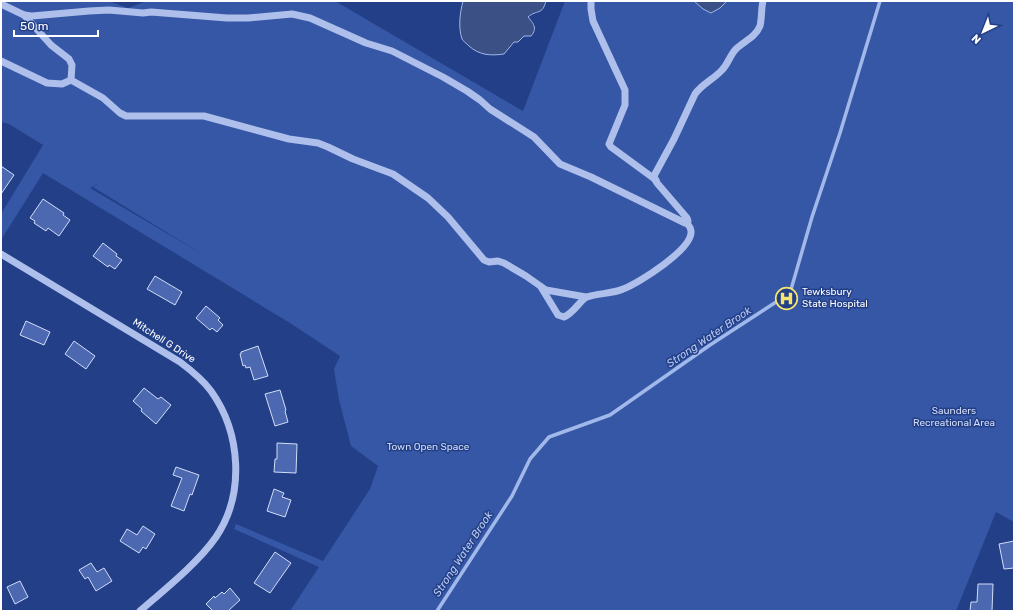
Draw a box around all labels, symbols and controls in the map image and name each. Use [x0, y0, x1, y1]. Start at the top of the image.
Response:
scale bar [14, 12, 98, 38]
north arrow [963, 12, 1003, 52]
text: 50 m [20, 19, 48, 33]
text: N [969, 31, 984, 46]
hospital icon: Tewksbury State Hospital [774, 285, 800, 311]
place label: Tewksbury State Hospital [802, 286, 868, 310]
water label: Strong Water Brook [664, 304, 754, 370]
street label: Mitchell G Drive [130, 316, 198, 366]
park label: Saunders Recreational Area [913, 405, 995, 429]
park label: Town Open Space [387, 441, 470, 453]
water label: Strong Water Brook [430, 509, 496, 599]

